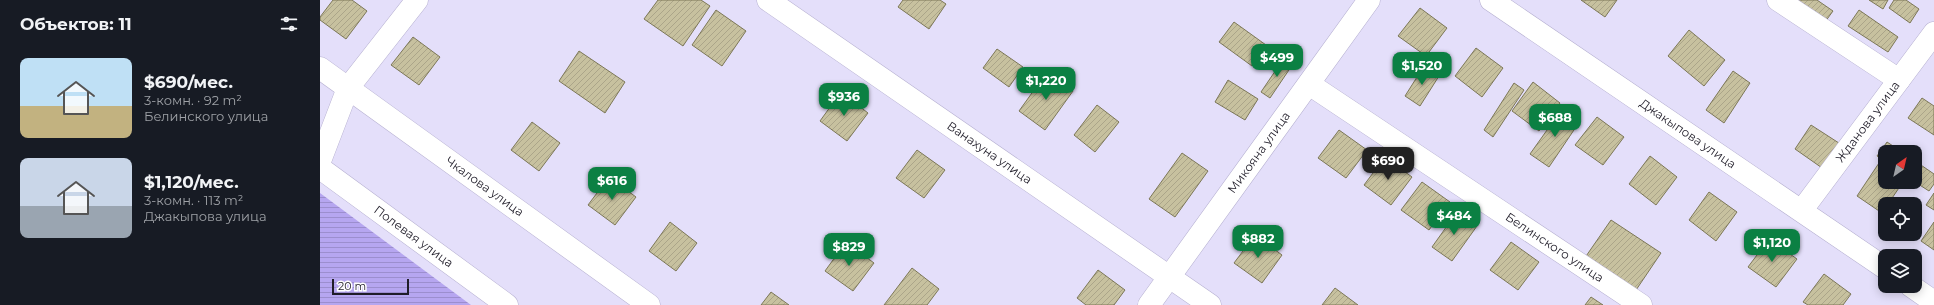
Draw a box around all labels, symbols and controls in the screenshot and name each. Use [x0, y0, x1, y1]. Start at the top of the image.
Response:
icon: filters [278, 13, 300, 35]
text: Объектов: 11 [20, 14, 132, 34]
pin: $499 [1253, 44, 1301, 78]
text: $499 [1260, 49, 1294, 65]
pin: $1,520 [1389, 52, 1455, 86]
text: $1,520 [1402, 57, 1442, 73]
pin: $1,220 [1013, 67, 1079, 101]
text: $690/мес. [144, 72, 233, 92]
text: $1,220 [1026, 72, 1066, 88]
icon: home [52, 74, 100, 122]
street label: Жданова улица [1832, 78, 1903, 165]
pin: $936 [820, 83, 868, 117]
text: $936 [828, 88, 860, 104]
text: 3-комн. · 92 m² [144, 92, 242, 108]
street label: Джакыпова улица [1637, 95, 1739, 171]
pin: $688 [1531, 104, 1579, 138]
text: Белинского улица [144, 108, 268, 124]
street label: Микояна улица [1224, 108, 1293, 196]
text: $688 [1538, 109, 1572, 125]
street label: Ванахуна улица [944, 118, 1035, 187]
north arrow [1878, 145, 1922, 189]
map controls [1878, 145, 1922, 293]
pin: $690 [1364, 147, 1412, 181]
text: $690 [1371, 152, 1405, 168]
street label: Чкалова улица [443, 153, 527, 219]
pin: $616 [588, 167, 636, 201]
text: $1,120/мес. [144, 172, 239, 192]
text: $616 [597, 172, 627, 188]
icon: home [52, 174, 100, 222]
text: 3-комн. · 113 m² [144, 192, 243, 208]
button: locate [1878, 197, 1922, 241]
street label: Полевая улица [371, 202, 457, 270]
pin: $484 [1430, 202, 1478, 236]
text: $484 [1436, 207, 1472, 223]
text: Джакыпова улица [144, 208, 266, 224]
street label: Белинского улица [1503, 209, 1607, 285]
pin: $882 [1234, 225, 1282, 259]
pin: $1,120 [1739, 229, 1805, 263]
text: $882 [1241, 230, 1275, 246]
pin: $829 [825, 233, 873, 267]
text: $1,120 [1753, 234, 1791, 250]
text: $829 [833, 238, 865, 254]
button: layers [1878, 249, 1922, 293]
scale bar [332, 277, 409, 296]
text: 20 m [338, 279, 366, 293]

